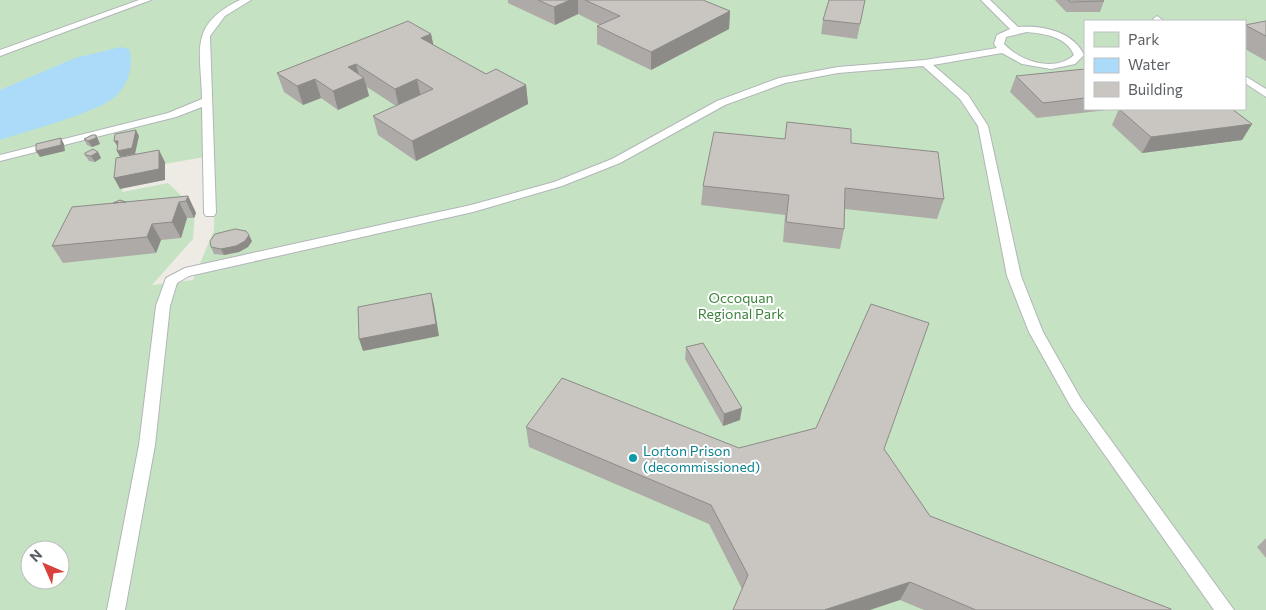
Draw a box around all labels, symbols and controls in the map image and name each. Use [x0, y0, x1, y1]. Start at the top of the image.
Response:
legend [1084, 20, 1246, 110]
text: Park [1128, 30, 1159, 48]
text: Water [1128, 55, 1170, 73]
text: Building [1128, 80, 1183, 98]
park label: Occoquan Regional Park [698, 289, 785, 322]
place label: Lorton Prison (decommissioned) [643, 442, 760, 475]
marker: Lorton Prison (decommissioned) [627, 452, 639, 464]
north arrow [20, 540, 70, 590]
text: N [26, 546, 45, 565]

